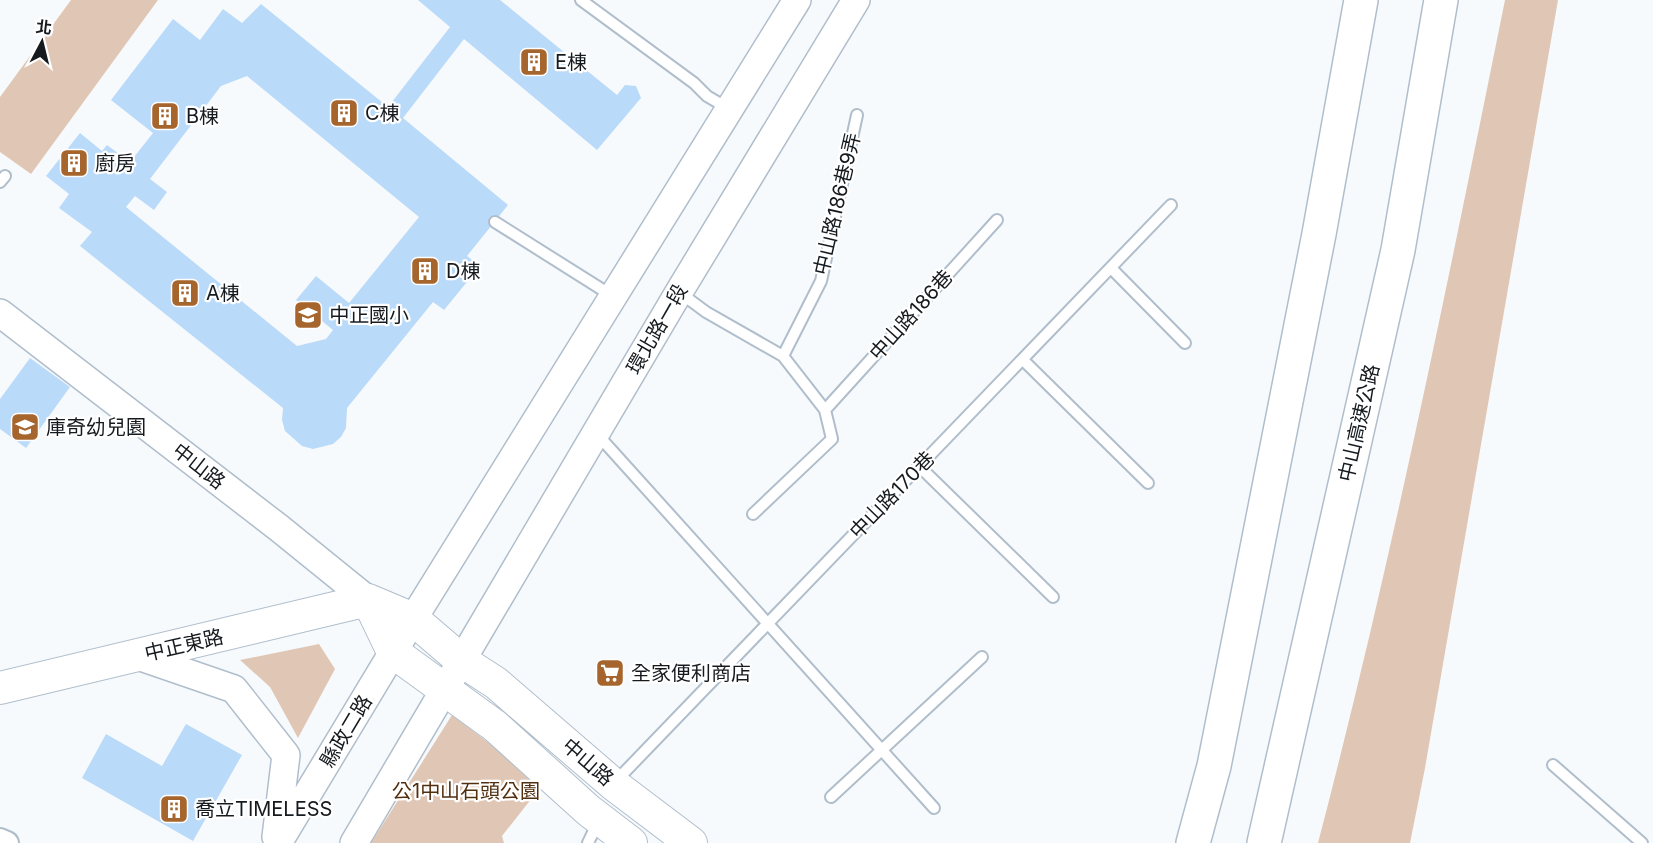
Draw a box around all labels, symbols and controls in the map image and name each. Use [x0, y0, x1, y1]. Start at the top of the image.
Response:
north arrow [12, 12, 72, 72]
text: 北 [35, 16, 53, 38]
building icon: E棟 [518, 46, 550, 78]
place label: E棟 [555, 50, 587, 74]
building icon: C棟 [328, 97, 360, 129]
building icon: B棟 [149, 100, 181, 132]
place label: C棟 [365, 101, 400, 125]
place label: B棟 [186, 104, 219, 128]
street label: 中山路186巷9弄 [809, 131, 865, 277]
building icon: 廚房 [58, 147, 90, 179]
place label: 廚房 [95, 151, 135, 175]
building icon: D棟 [409, 255, 441, 287]
place label: D棟 [446, 259, 480, 283]
street label: 中山路186巷 [864, 265, 958, 365]
building icon: A棟 [169, 277, 201, 309]
street label: 環北路一段 [622, 280, 692, 378]
place label: A棟 [206, 281, 240, 305]
school or university icon: 中正國小 [292, 299, 324, 331]
place label: 中正國小 [329, 303, 409, 327]
street label: 中山高速公路 [1334, 362, 1384, 484]
school or university icon: 庫奇幼兒園 [9, 411, 41, 443]
place label: 庫奇幼兒園 [46, 415, 146, 439]
street label: 中山路 [168, 438, 230, 494]
street label: 中山路170巷 [845, 446, 939, 544]
street label: 中正東路 [142, 624, 226, 666]
supermarket icon: 全家便利商店 [594, 657, 626, 689]
place label: 全家便利商店 [631, 661, 751, 685]
street label: 縣政二路 [315, 691, 377, 771]
street label: 中山路 [557, 733, 619, 791]
park label: 公1中山石頭公園 [392, 779, 540, 803]
building icon: 喬立TIMELESS [158, 793, 190, 825]
place label: 喬立TIMELESS [195, 797, 332, 821]

